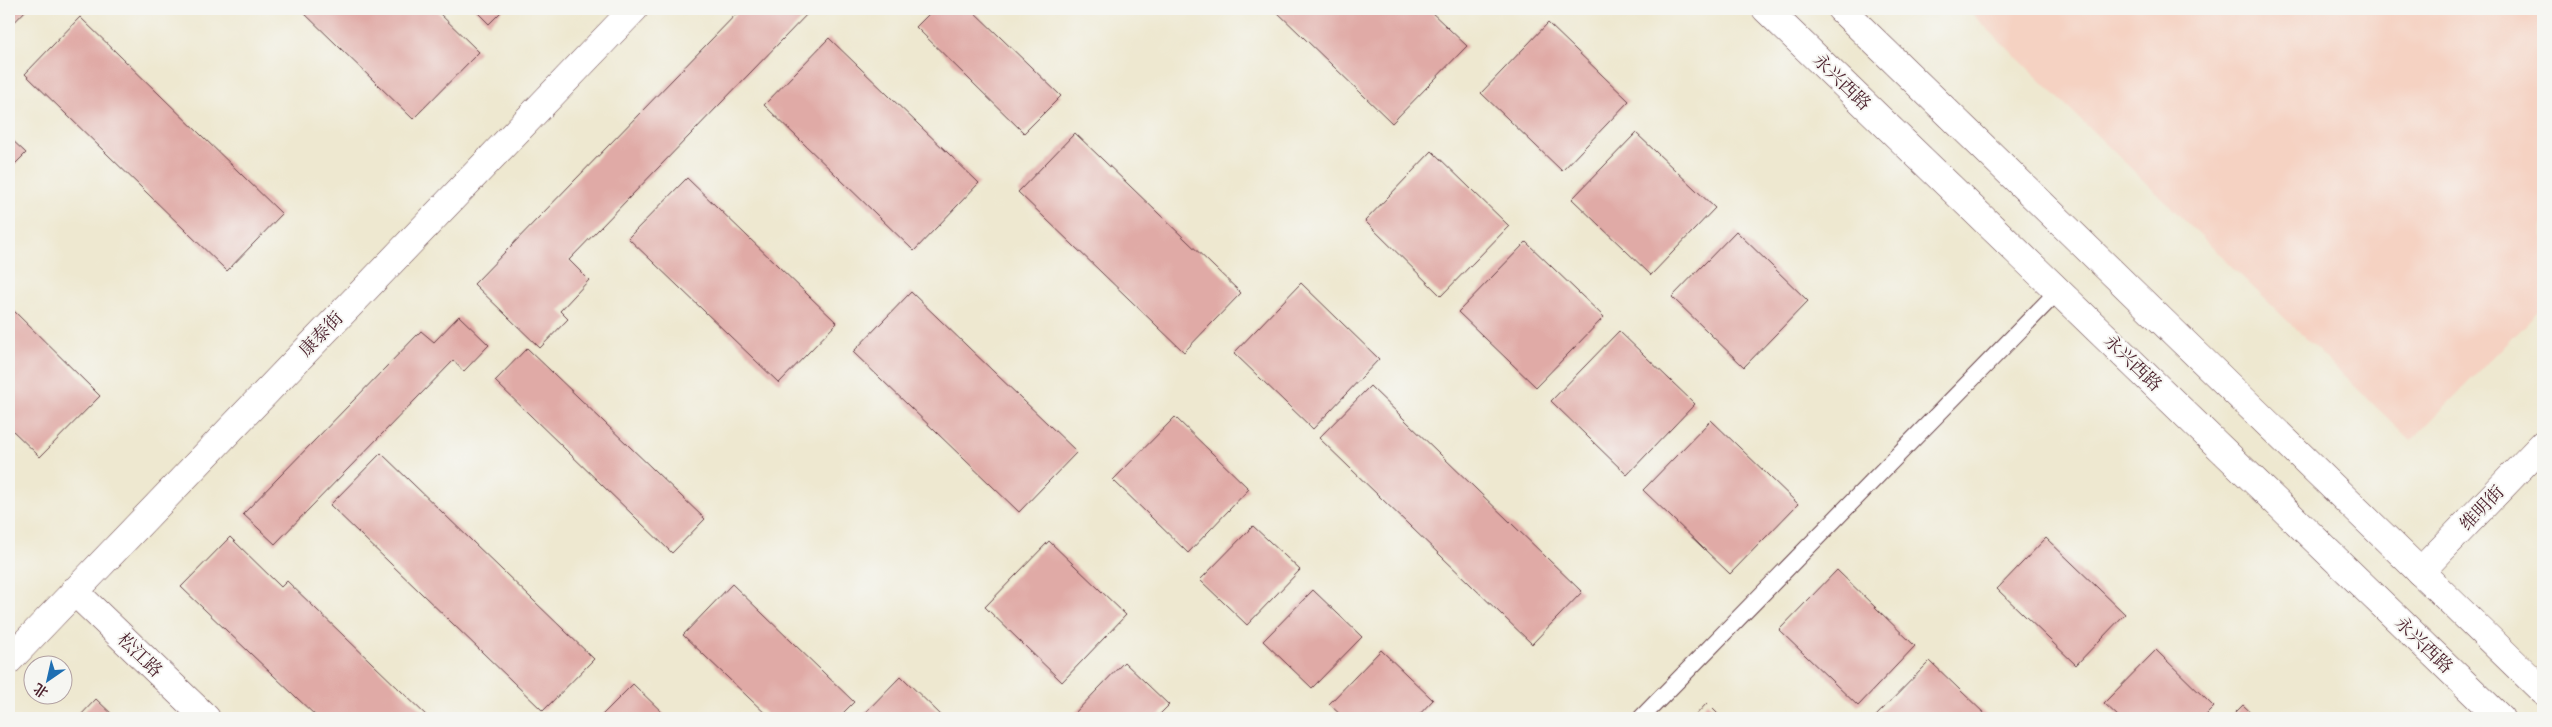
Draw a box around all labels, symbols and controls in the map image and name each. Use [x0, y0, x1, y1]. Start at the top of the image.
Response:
street label: 永兴西路 [1806, 49, 1876, 117]
street label: 康泰街 [294, 307, 350, 363]
street label: 永兴西路 [2097, 330, 2167, 398]
street label: 维明街 [2455, 481, 2511, 537]
street label: 永兴西路 [2388, 612, 2458, 680]
street label: 松江路 [111, 628, 167, 684]
north arrow [22, 654, 72, 704]
text: 北 [30, 678, 53, 701]

